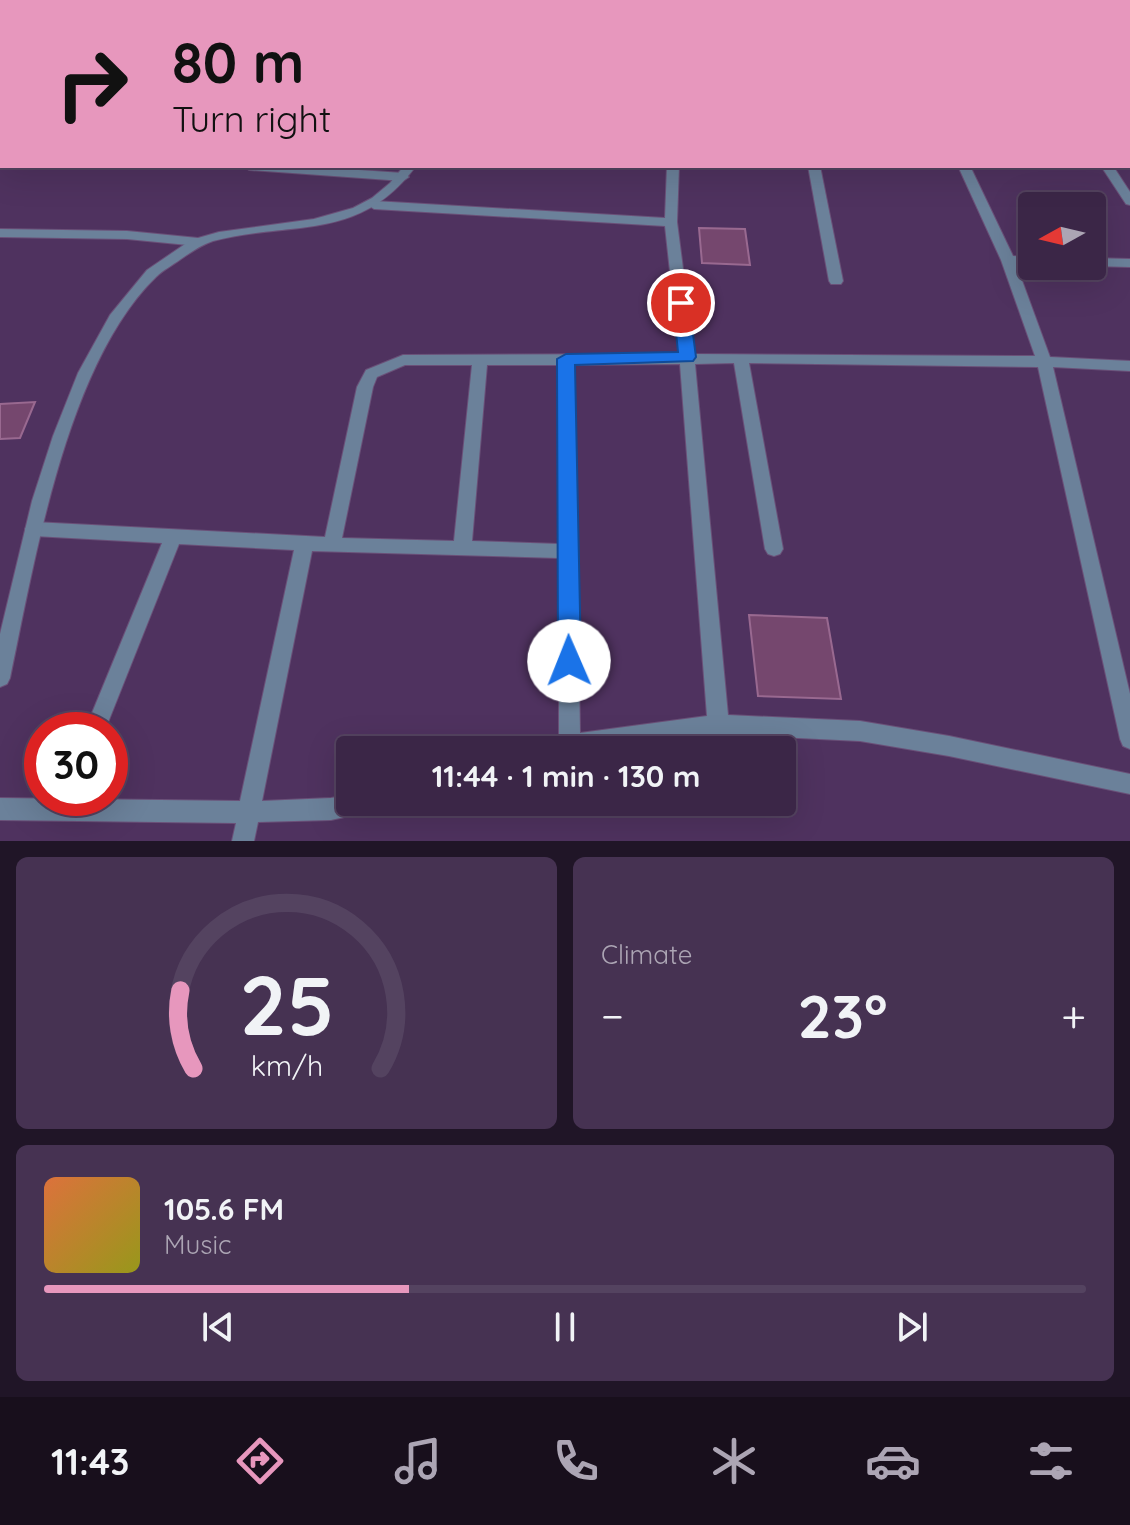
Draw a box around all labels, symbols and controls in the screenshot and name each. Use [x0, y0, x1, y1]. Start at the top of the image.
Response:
text: 80 m [172, 27, 304, 97]
icon: right [40, 32, 144, 136]
text: Turn right [172, 96, 331, 141]
north arrow [1018, 192, 1106, 280]
map controls [1018, 192, 1106, 280]
pin [647, 269, 715, 337]
icon: arrive [659, 281, 703, 325]
position arrow [527, 619, 611, 703]
speed limit sign: 30 [24, 712, 128, 816]
text: 11:44 · 1 min · 130 m [432, 757, 700, 795]
text: Climate [601, 938, 692, 971]
text: 25 [239, 952, 334, 1056]
text: 23° [798, 978, 888, 1053]
text: − [601, 988, 624, 1043]
text: + [1061, 988, 1086, 1043]
text: km/h [250, 1047, 323, 1083]
text: 105.6 FM [164, 1190, 284, 1228]
text: Music [164, 1228, 232, 1261]
icon: previous [196, 1305, 240, 1349]
icon: pause [543, 1305, 587, 1349]
icon: next [890, 1305, 934, 1349]
icon: directions [232, 1433, 288, 1489]
icon: music [390, 1433, 446, 1489]
icon: phone [548, 1433, 604, 1489]
icon: climate [706, 1433, 762, 1489]
icon: car [865, 1433, 921, 1489]
icon: filters [1023, 1433, 1079, 1489]
text: 11:43 [51, 1439, 129, 1484]

